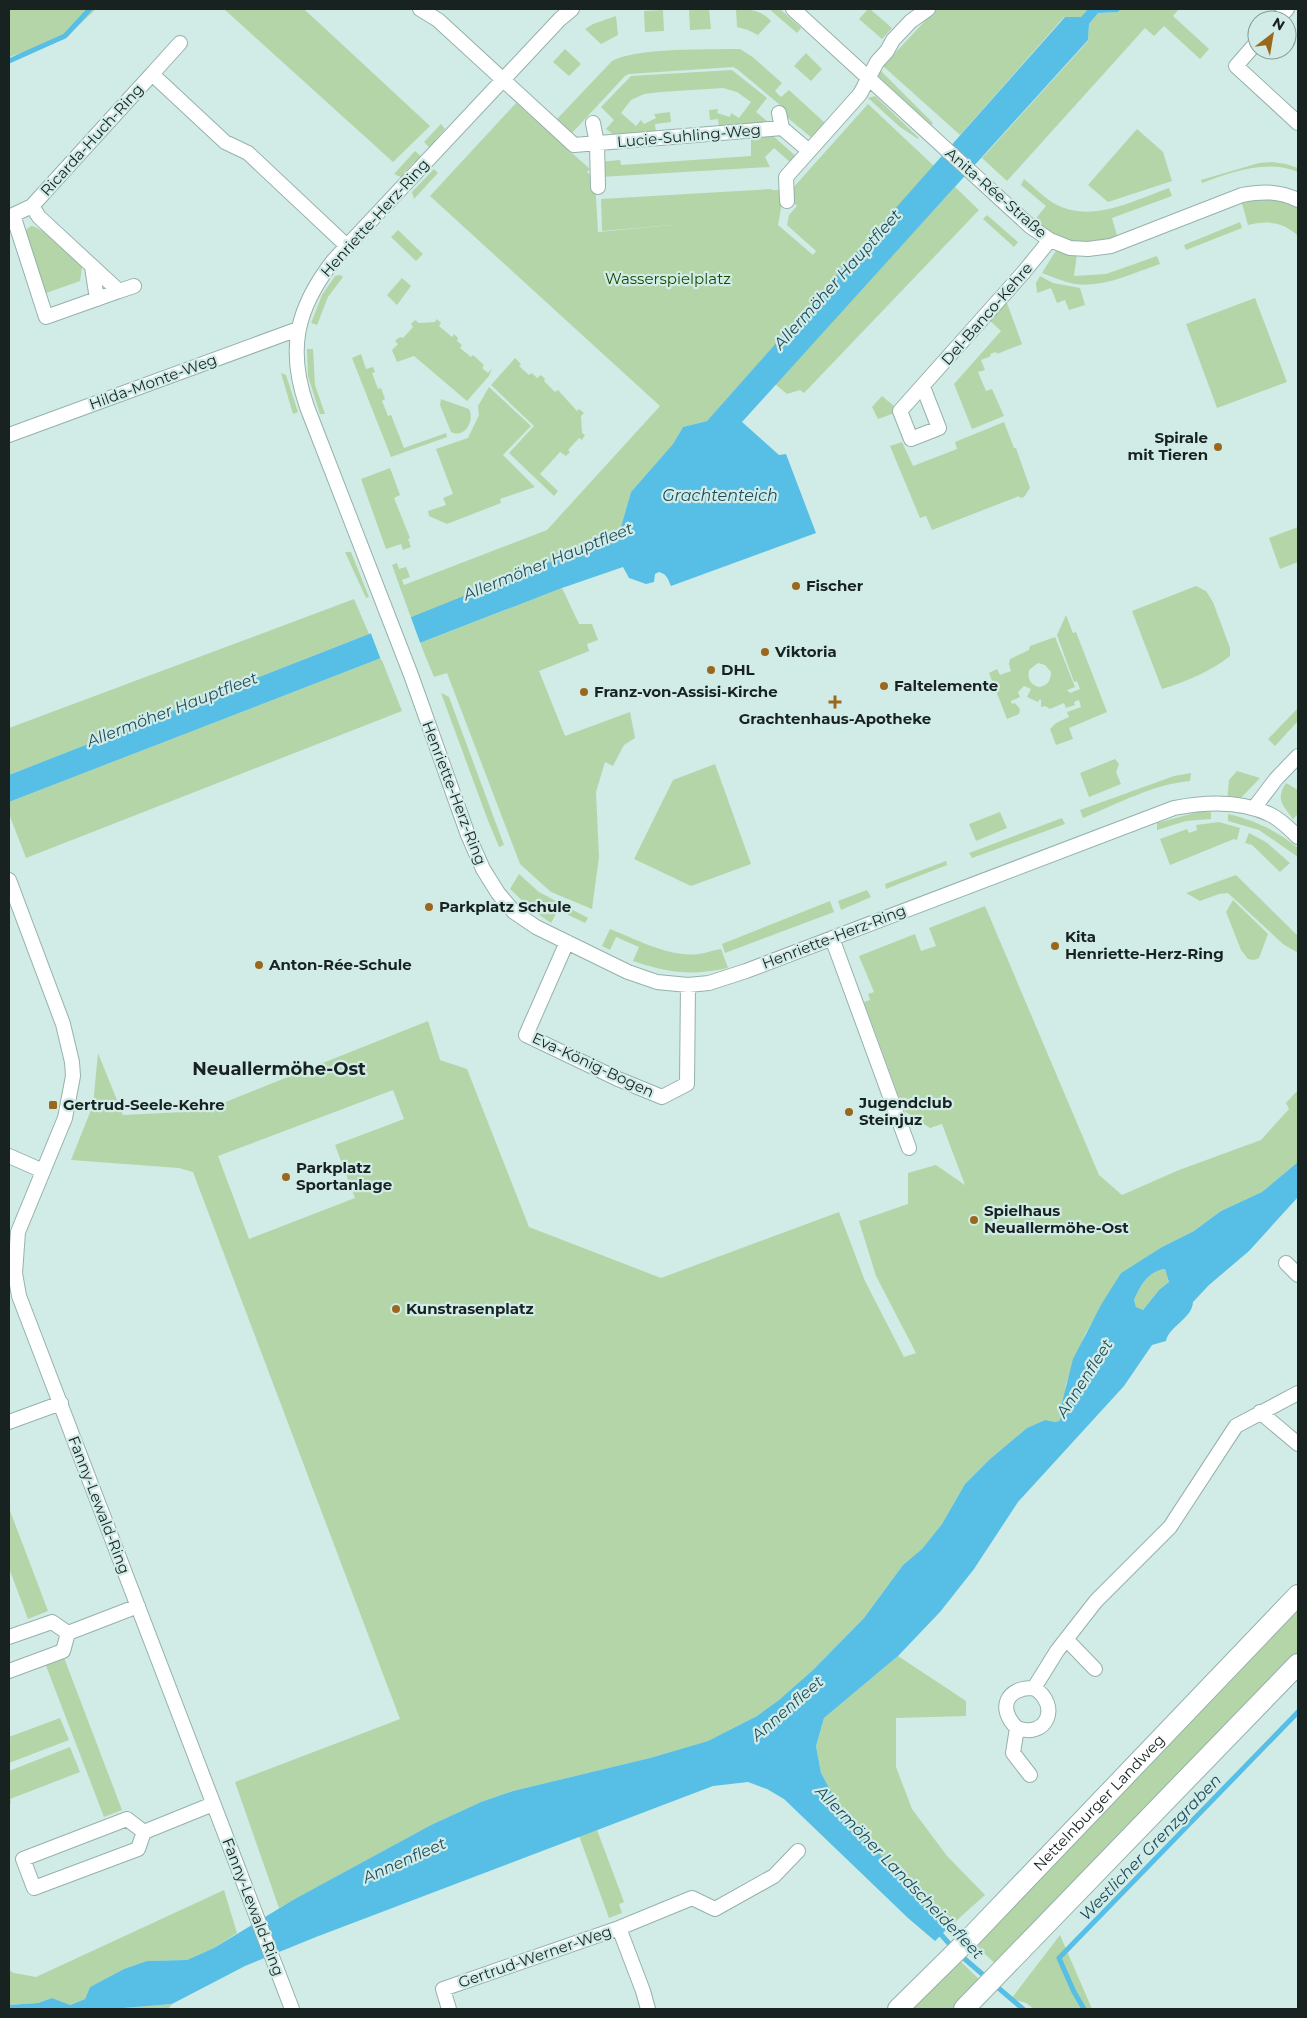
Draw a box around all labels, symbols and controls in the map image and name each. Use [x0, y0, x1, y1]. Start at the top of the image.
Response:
north arrow [1247, 10, 1297, 60]
text: N [1269, 13, 1288, 34]
street label: Ricarda-Huch-Ring [36, 80, 147, 200]
street label: Lucie-Suhling-Weg [616, 120, 762, 151]
street label: Anita-Rée-Straße [942, 143, 1051, 242]
street label: Henriette-Herz-Ring [316, 155, 433, 281]
water label: Allermöher Hauptfleet [769, 205, 905, 354]
street label: Del-Banco-Kehre [937, 259, 1036, 369]
park label: Wasserspielplatz [605, 269, 731, 288]
street label: Hilda-Monte-Weg [86, 350, 219, 413]
place label: Spirale mit Tieren [1128, 428, 1208, 464]
marker: Spirale mit Tieren [1212, 441, 1224, 453]
water label: Grachtenteich [662, 486, 778, 505]
water label: Allermöher Hauptfleet [460, 518, 636, 605]
place label: Fischer [806, 576, 864, 595]
marker: Fischer [790, 580, 802, 592]
place label: Viktoria [774, 642, 837, 661]
marker: Viktoria [759, 646, 771, 658]
place label: DHL [721, 660, 755, 679]
marker: DHL [705, 664, 717, 676]
water label: Allermöher Hauptfleet [83, 668, 261, 751]
place label: Faltelemente [894, 676, 998, 695]
marker: Faltelemente [878, 680, 890, 692]
place label: Franz-von-Assisi-Kirche [594, 682, 778, 701]
marker: Franz-von-Assisi-Kirche [578, 686, 590, 698]
marker: Grachtenhaus-Apotheke [829, 696, 841, 708]
place label: Grachtenhaus-Apotheke [739, 709, 931, 728]
street label: Henriette-Herz-Ring [418, 718, 491, 868]
place label: Parkplatz Schule [439, 897, 571, 916]
street label: Henriette-Herz-Ring [759, 900, 909, 973]
marker: Parkplatz Schule [423, 901, 435, 913]
place label: Kita Henriette-Herz-Ring [1065, 927, 1224, 963]
marker: Kita Henriette-Herz-Ring [1049, 940, 1061, 952]
place label: Anton-Rée-Schule [268, 955, 412, 974]
marker: Anton-Rée-Schule [253, 959, 265, 971]
street label: Eva-König-Bogen [529, 1028, 657, 1101]
district label: Neuallermöhe-Ost [192, 1058, 366, 1080]
place label: Jugendclub Steinjuz [858, 1093, 952, 1129]
place label: Gertrud-Seele-Kehre [63, 1095, 225, 1114]
marker: Gertrud-Seele-Kehre [47, 1099, 59, 1111]
marker: Jugendclub Steinjuz [843, 1106, 855, 1118]
place label: Parkplatz Sportanlage [296, 1158, 392, 1194]
marker: Parkplatz Sportanlage [280, 1171, 292, 1183]
place label: Spielhaus Neuallermöhe-Ost [984, 1201, 1129, 1237]
marker: Spielhaus Neuallermöhe-Ost [968, 1214, 980, 1226]
place label: Kunstrasenplatz [406, 1299, 534, 1318]
marker: Kunstrasenplatz [390, 1303, 402, 1315]
water label: Annenfleet [1052, 1335, 1117, 1422]
street label: Fanny-Lewald-Ring [64, 1433, 135, 1577]
water label: Annenfleet [747, 1672, 828, 1745]
street label: Nettelnburger Landweg [1029, 1730, 1169, 1875]
water label: Westlicher Grenzgraben [1076, 1770, 1225, 1924]
water label: Allermöher Landscheidefleet [811, 1781, 988, 1963]
water label: Annenfleet [359, 1833, 449, 1888]
street label: Fanny-Lewald-Ring [218, 1835, 289, 1979]
street label: Gertrud-Werner-Weg [456, 1921, 614, 1992]

